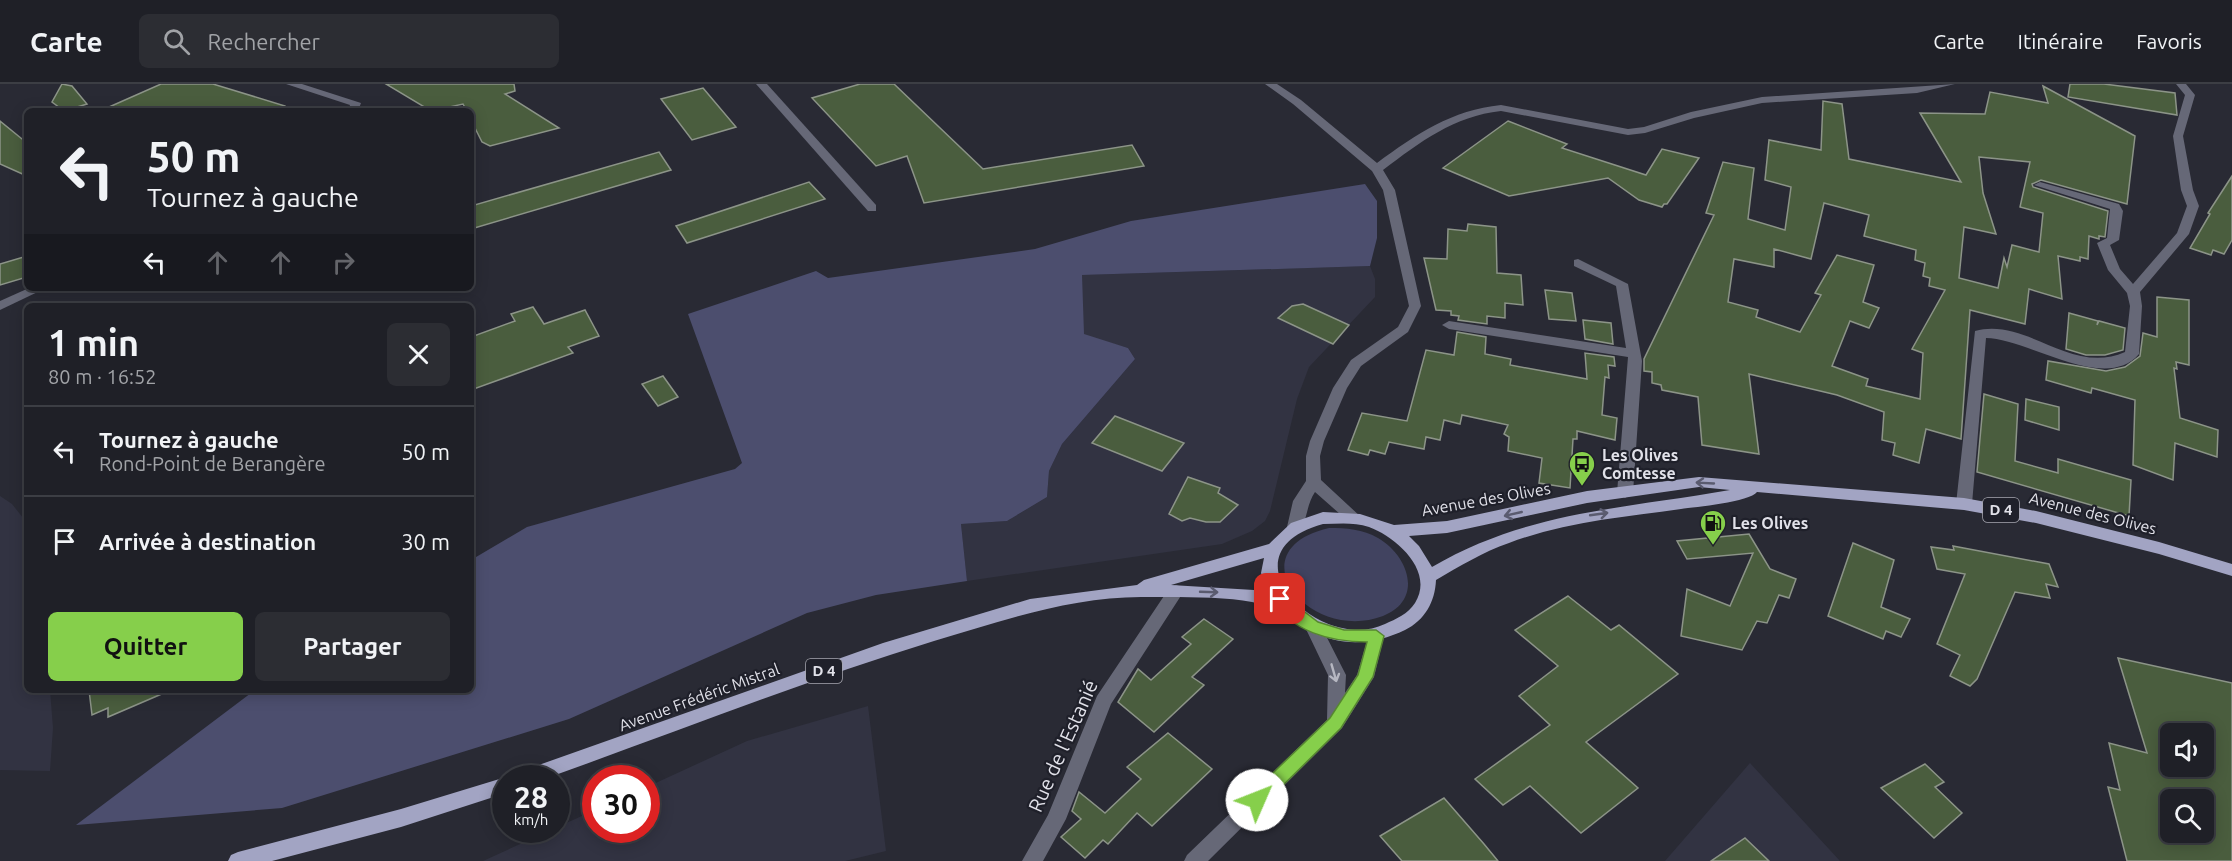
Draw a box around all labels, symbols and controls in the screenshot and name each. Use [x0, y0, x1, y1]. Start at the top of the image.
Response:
search box [139, 14, 559, 68]
icon: search [160, 25, 193, 58]
text: Carte [30, 26, 103, 57]
text: Rechercher [208, 29, 320, 54]
text: Carte [1933, 29, 1985, 53]
text: Itinéraire [2018, 29, 2103, 53]
text: Favoris [2136, 29, 2202, 53]
icon: left [48, 132, 126, 210]
text: 50 m [147, 133, 241, 180]
text: Tournez à gauche [147, 182, 359, 212]
icon: left [138, 246, 171, 279]
icon: ahead [201, 246, 234, 279]
icon: ahead [264, 246, 297, 279]
icon: right [327, 246, 360, 279]
text: 1 min [48, 322, 139, 363]
button: close [387, 323, 450, 386]
text: 80 m · 16:52 [48, 365, 157, 388]
text: Tournez à gauche [99, 427, 279, 452]
icon: left [48, 435, 81, 468]
text: 50 m [401, 439, 450, 464]
place label: Les Olives Comtesse [1602, 446, 1678, 482]
bus stop icon: Les Olives Comtesse [1567, 449, 1597, 487]
text: Rond-Point de Berangère [99, 452, 326, 475]
one-way arrow [1695, 478, 1715, 489]
street label: Avenue des Olives [1420, 479, 1552, 519]
street label: Avenue des Olives [2028, 488, 2158, 538]
road number: D 4 [1983, 498, 2019, 522]
one-way arrow [1589, 508, 1609, 519]
fuel station icon: Les Olives [1698, 508, 1728, 546]
one-way arrow [1504, 509, 1523, 520]
place label: Les Olives [1732, 514, 1808, 532]
icon: arrive [48, 525, 81, 558]
text: Arrivée à destination [99, 529, 316, 554]
text: 30 m [401, 529, 450, 554]
pin [1254, 573, 1305, 624]
icon: arrive [1263, 582, 1296, 615]
one-way arrow [1198, 586, 1218, 598]
button: Quitter [48, 612, 243, 681]
button: Partager [255, 612, 450, 681]
road number: D 4 [806, 659, 842, 683]
street label: Avenue Frédéric Mistral [616, 660, 782, 734]
one-way arrow [1328, 663, 1340, 682]
street label: Rue de l'Estanié [1023, 676, 1102, 815]
map controls [2160, 723, 2214, 843]
button: sound [2160, 723, 2214, 777]
speed limit sign: 30 [582, 765, 660, 843]
position arrow [1225, 768, 1289, 832]
text: 28 [514, 780, 548, 814]
button: search [2160, 789, 2214, 843]
text: km/h [514, 811, 548, 828]

